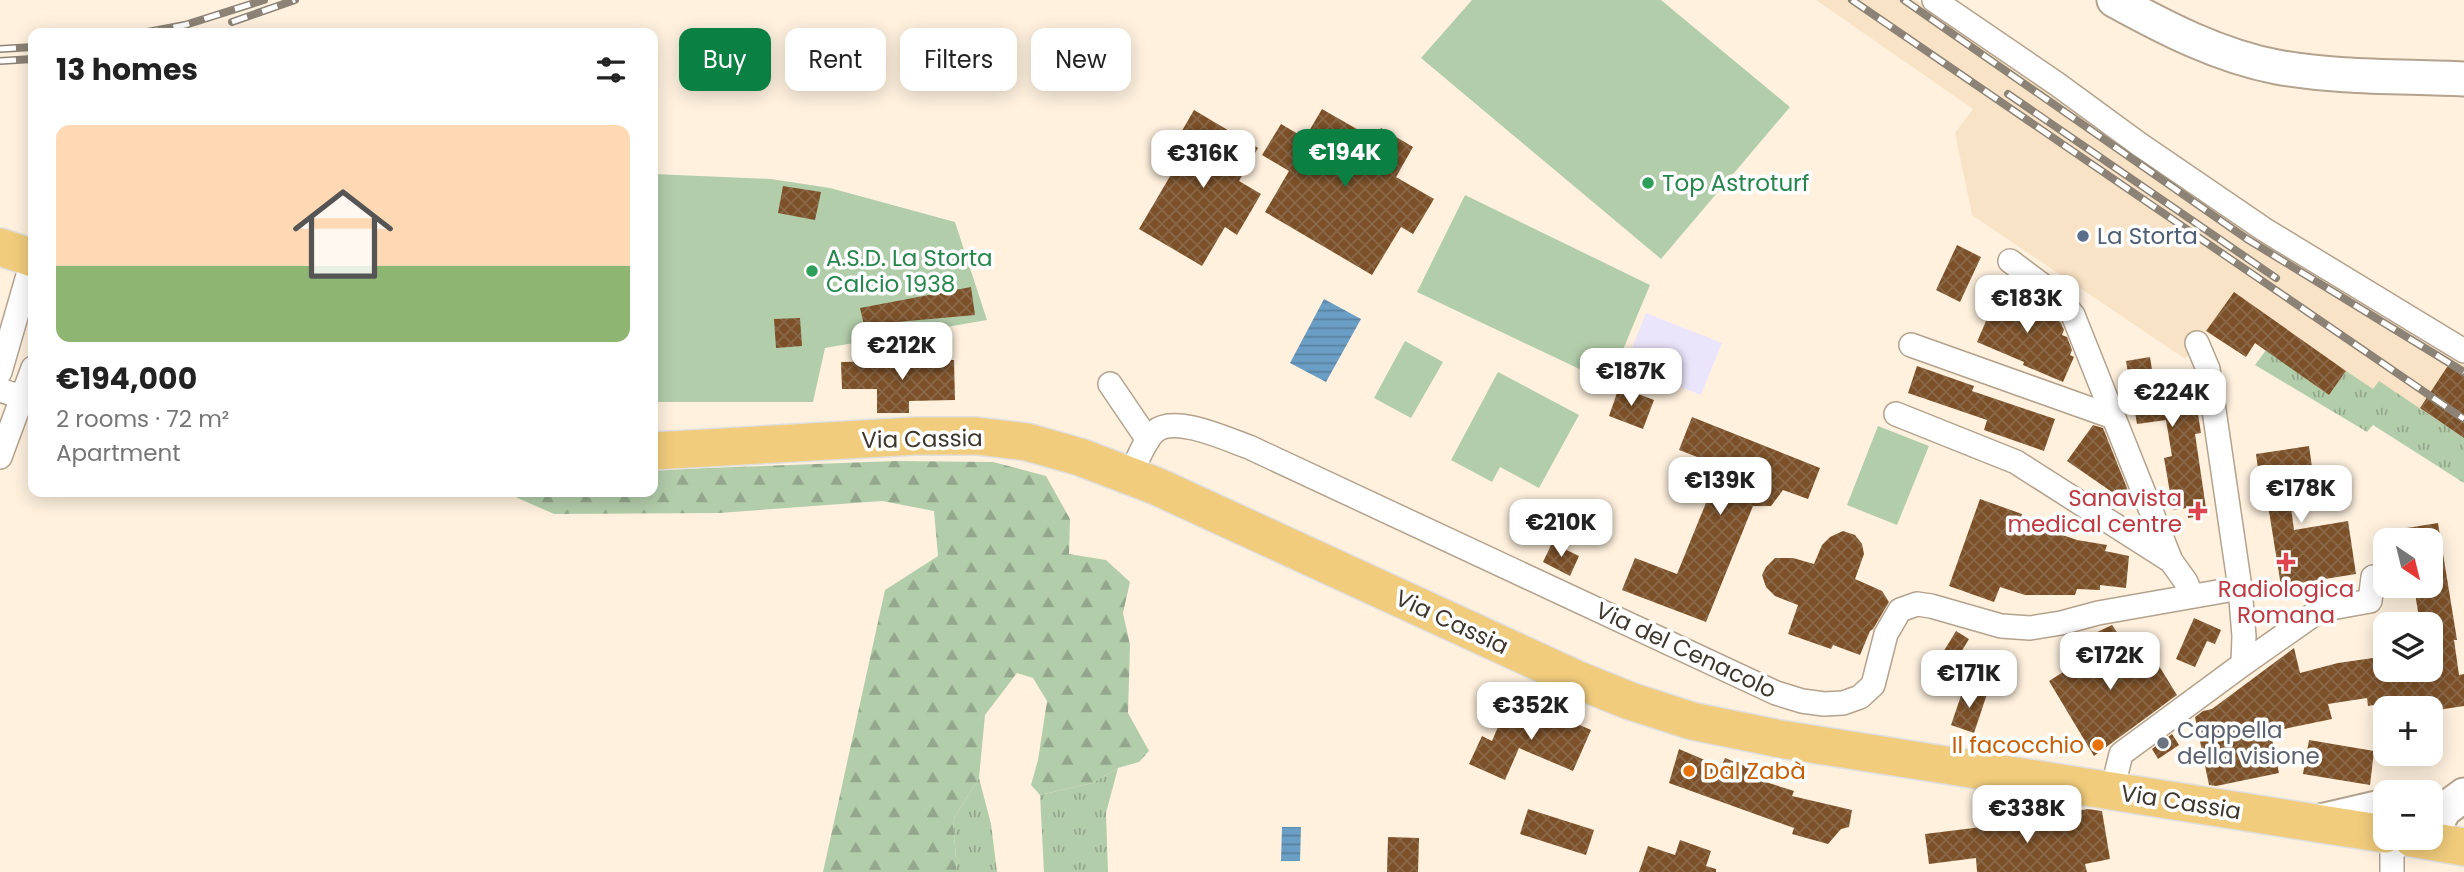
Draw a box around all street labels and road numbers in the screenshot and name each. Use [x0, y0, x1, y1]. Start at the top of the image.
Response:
street label: Via Cassia [861, 422, 983, 456]
street label: Via Cassia [1390, 582, 1514, 662]
street label: Via del Cenacolo [1590, 594, 1782, 706]
street label: Via Cassia [2119, 777, 2243, 827]

